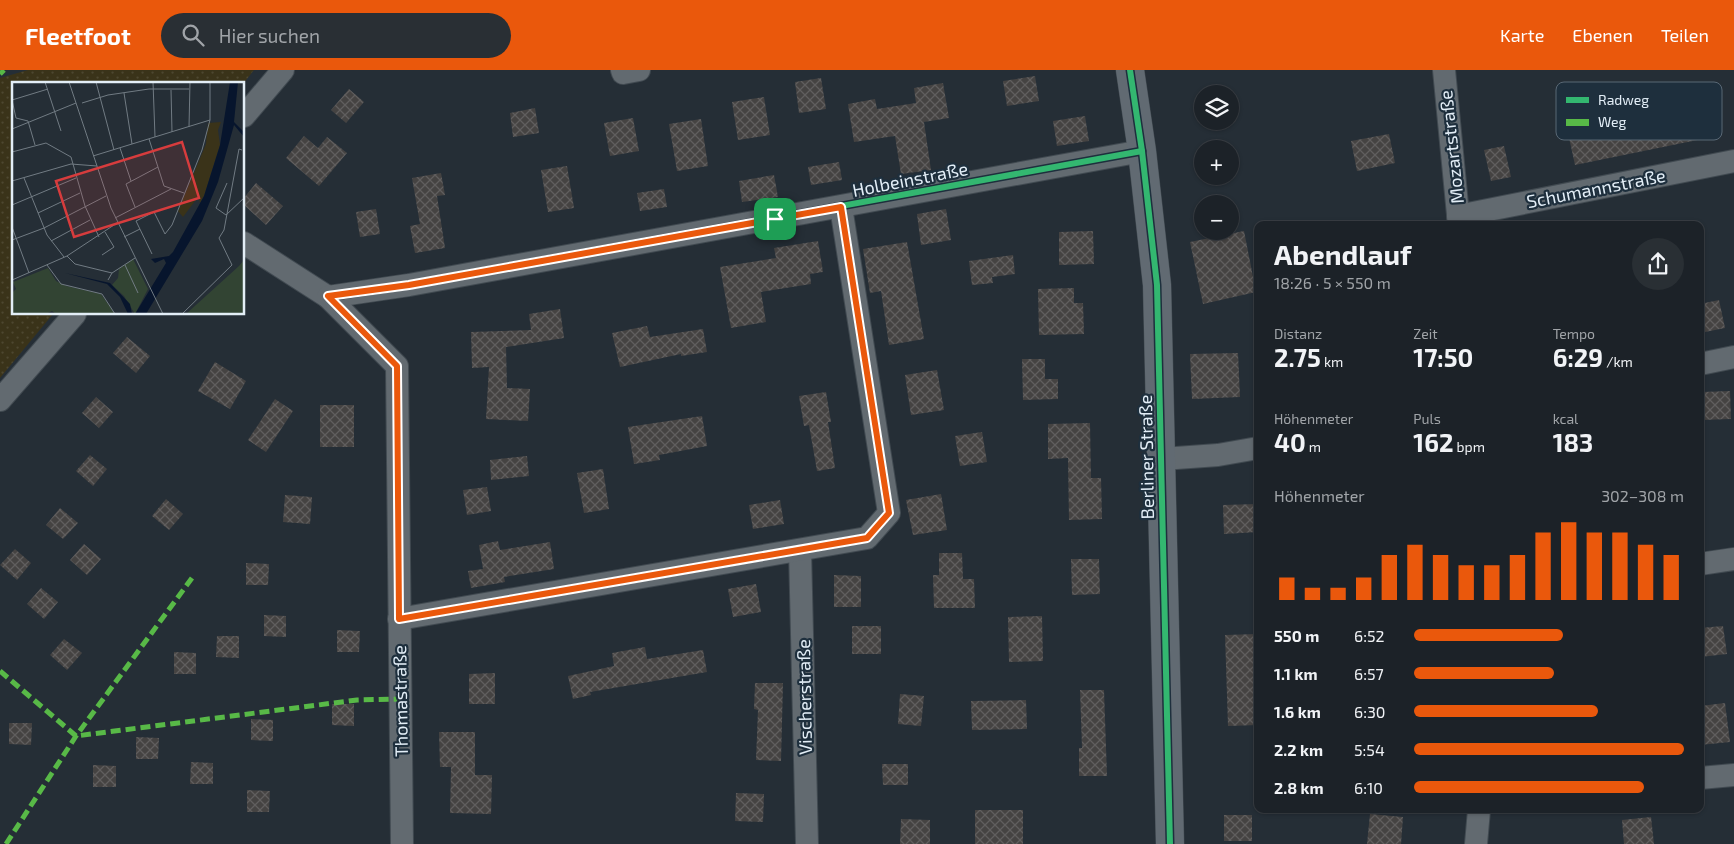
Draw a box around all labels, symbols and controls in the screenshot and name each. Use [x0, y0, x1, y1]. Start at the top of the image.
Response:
search box [161, 13, 511, 58]
text: Fleetfoot [25, 21, 131, 50]
icon: search [179, 21, 207, 49]
text: Hier suchen [219, 24, 320, 47]
text: Karte [1500, 24, 1544, 46]
text: Ebenen [1572, 24, 1633, 46]
text: Teilen [1661, 24, 1709, 46]
inset map [12, 82, 245, 315]
legend [1556, 82, 1722, 140]
map controls [1194, 85, 1239, 240]
button: layers [1194, 85, 1239, 130]
street label: Mozartstraße [1434, 89, 1468, 205]
text: Radweg [1598, 91, 1649, 108]
text: Weg [1598, 113, 1627, 130]
button: + [1194, 140, 1239, 185]
street label: Holbeinstraße [850, 157, 970, 201]
street label: Schumannstraße [1525, 164, 1667, 212]
button: − [1194, 195, 1239, 240]
pin [754, 198, 796, 240]
icon: arrive [761, 205, 789, 233]
text: Abendlauf [1274, 237, 1411, 271]
button: share [1632, 238, 1684, 290]
text: 18:26 · 5 × 550 m [1274, 273, 1391, 292]
text: Distanz [1274, 325, 1322, 342]
text: Zeit [1413, 325, 1438, 342]
text: Tempo [1553, 325, 1595, 342]
text: 2.75 [1274, 342, 1321, 372]
text: 17:50 [1413, 342, 1473, 372]
text: 6:29 [1553, 342, 1603, 372]
text: km [1321, 353, 1343, 370]
text: /km [1603, 353, 1633, 370]
street label: Berliner Straße [1134, 395, 1158, 519]
text: Höhenmeter [1274, 410, 1353, 427]
text: Puls [1413, 410, 1441, 427]
text: kcal [1553, 410, 1578, 427]
text: 40 [1274, 427, 1306, 457]
text: 162 [1413, 427, 1453, 457]
text: 183 [1553, 427, 1593, 457]
text: m [1306, 438, 1321, 455]
text: bpm [1453, 438, 1485, 455]
text: Höhenmeter [1274, 486, 1365, 505]
text: 302–308 m [1601, 486, 1684, 505]
text: 550 m [1274, 626, 1319, 645]
text: 6:52 [1354, 626, 1385, 645]
street label: Vischerstraße [792, 639, 816, 755]
street label: Thomastraße [388, 645, 412, 757]
text: 1.1 km [1274, 664, 1318, 683]
text: 6:57 [1354, 664, 1384, 683]
text: 1.6 km [1274, 702, 1321, 721]
text: 6:30 [1354, 702, 1385, 721]
text: 2.2 km [1274, 740, 1323, 759]
text: 5:54 [1354, 740, 1385, 759]
text: 2.8 km [1274, 778, 1324, 797]
text: 6:10 [1354, 778, 1383, 797]

